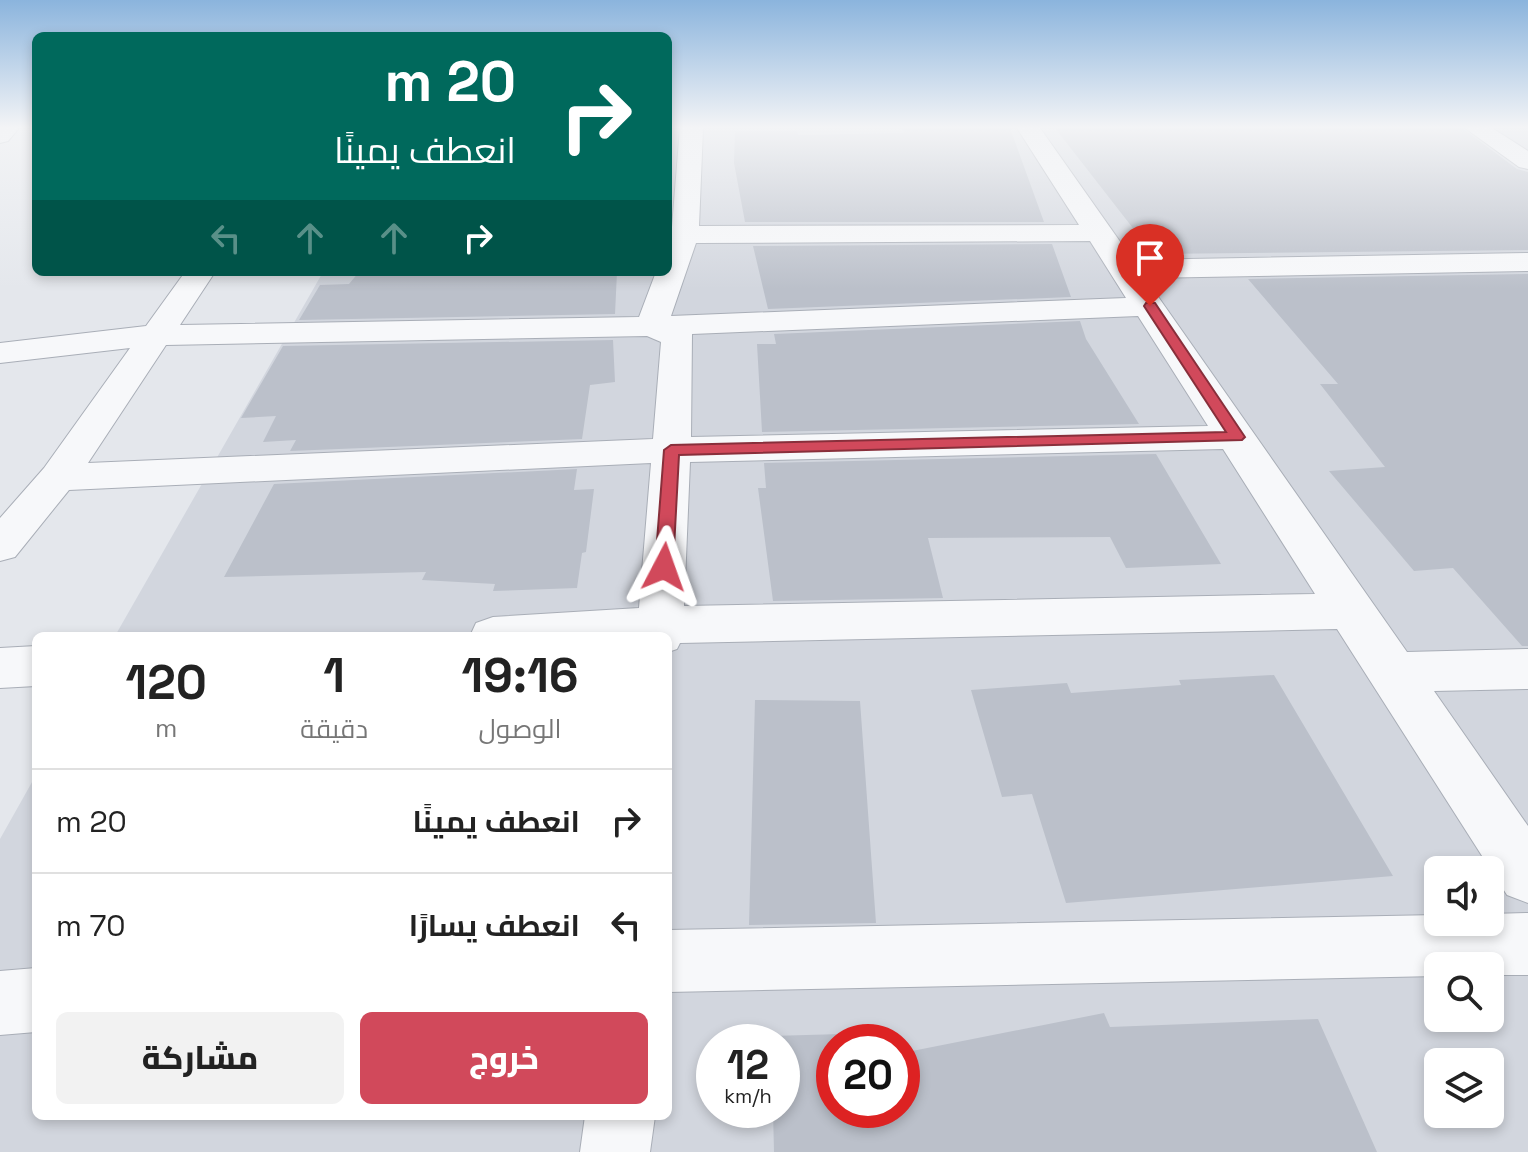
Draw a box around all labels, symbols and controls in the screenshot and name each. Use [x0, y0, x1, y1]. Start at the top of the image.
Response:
text: 20 m [384, 46, 516, 117]
icon: right [544, 64, 648, 168]
text: انعطف يمينًا [334, 128, 516, 174]
icon: left [204, 216, 248, 260]
icon: ahead [288, 216, 332, 260]
icon: ahead [372, 216, 416, 260]
icon: right [456, 216, 500, 260]
pin [1116, 224, 1184, 306]
icon: arrive [1128, 236, 1172, 280]
position arrow [622, 525, 706, 609]
text: 1 [323, 645, 345, 706]
text: 19:16 [461, 645, 579, 706]
text: 120 [126, 652, 207, 713]
text: m [155, 711, 177, 745]
text: دقيقة [300, 712, 368, 746]
text: الوصول [479, 712, 561, 746]
icon: right [604, 799, 648, 843]
text: 20 m [56, 802, 127, 841]
text: انعطف يمينًا [412, 802, 580, 841]
map controls [1424, 856, 1504, 1128]
button: sound [1424, 856, 1504, 936]
icon: left [604, 903, 648, 947]
text: 70 m [56, 906, 125, 945]
text: انعطف يسارًا [409, 906, 580, 945]
button: search [1424, 952, 1504, 1032]
button: مشاركة [56, 1012, 344, 1104]
button: خروج [360, 1012, 648, 1104]
speed limit sign: 20 [816, 1024, 920, 1128]
text: 12 [727, 1040, 769, 1091]
button: layers [1424, 1048, 1504, 1128]
text: km/h [724, 1083, 772, 1109]

